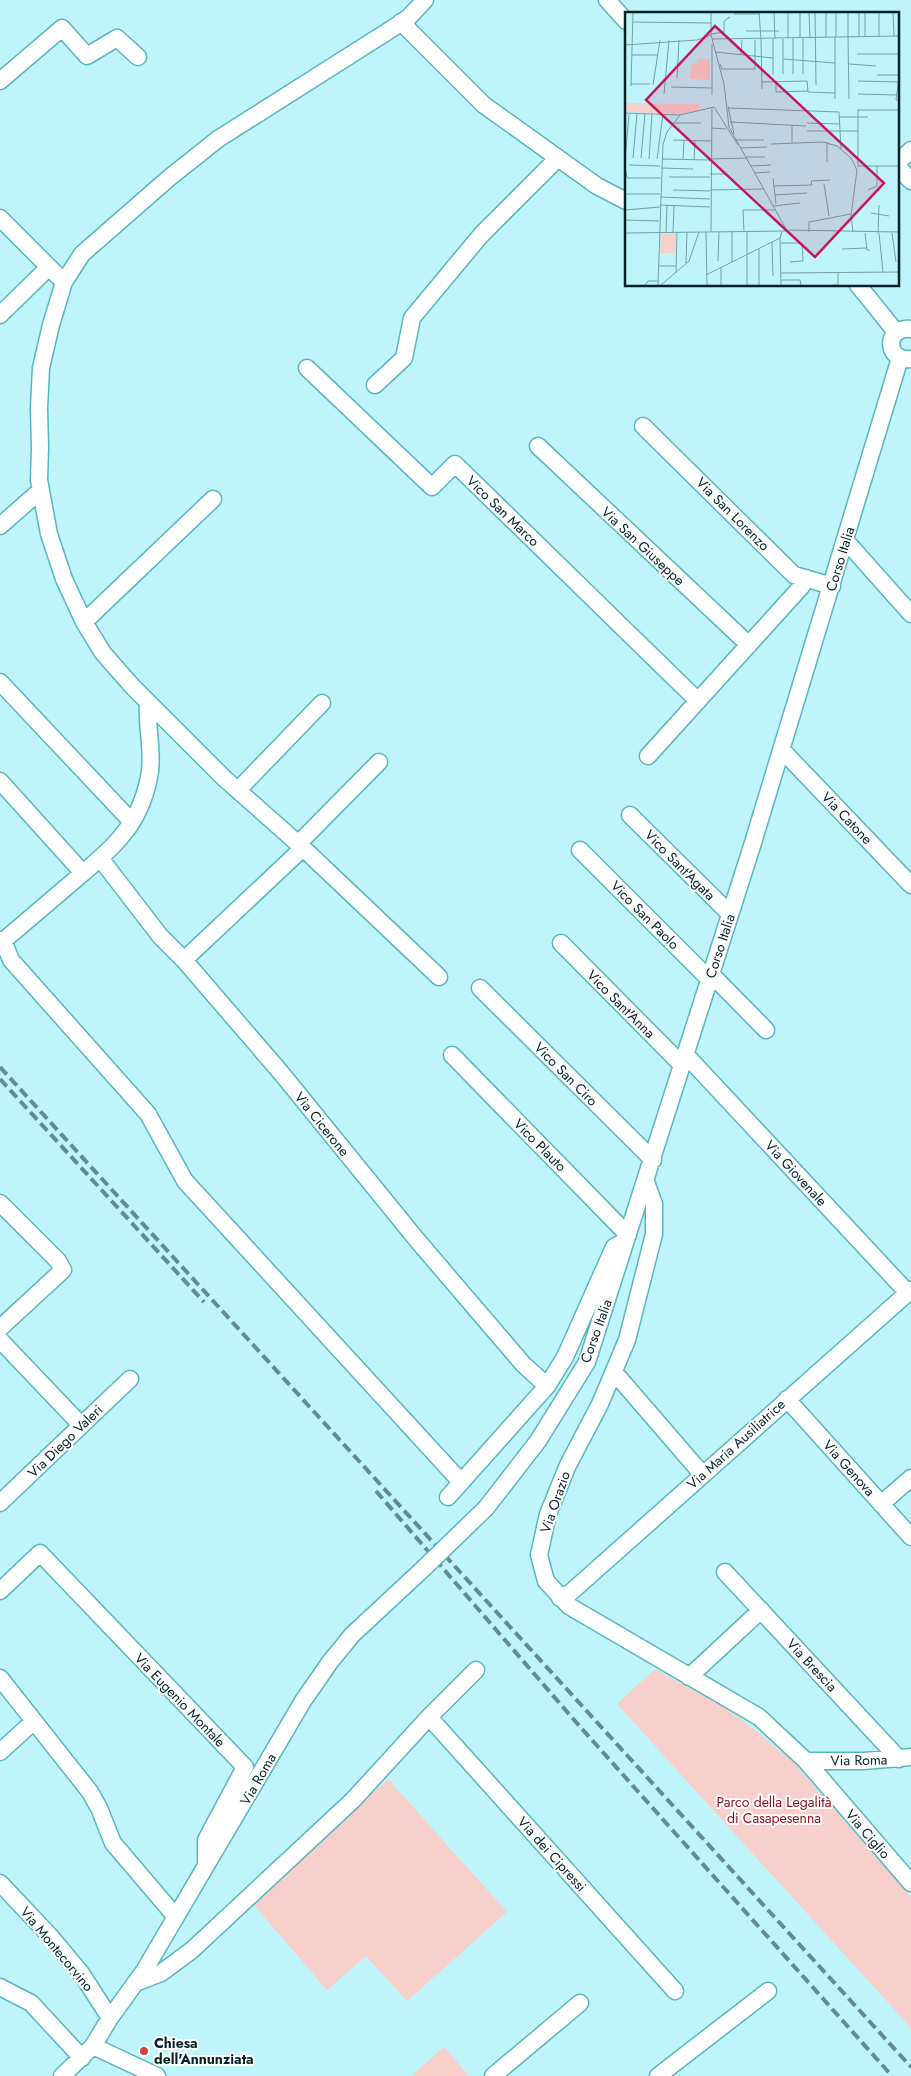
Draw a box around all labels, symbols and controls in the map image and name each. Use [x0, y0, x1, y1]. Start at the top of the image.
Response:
inset map [625, 12, 898, 286]
street label: Vico San Marco [462, 471, 544, 551]
street label: Via San Lorenzo [692, 473, 775, 556]
street label: Via San Giuseppe [597, 502, 689, 590]
street label: Corso Italia [821, 524, 859, 594]
street label: Via Catone [817, 787, 877, 849]
street label: Vico Sant'Agata [640, 825, 720, 905]
street label: Vico San Paolo [606, 876, 684, 954]
street label: Corso Italia [700, 911, 740, 981]
street label: Vico Sant'Anna [582, 965, 660, 1043]
street label: Vico San Ciro [530, 1038, 603, 1111]
street label: Via Cicerone [290, 1087, 354, 1161]
street label: Vico Plauto [509, 1114, 571, 1176]
street label: Via Giovenale [760, 1136, 832, 1210]
street label: Corso Italia [575, 1296, 617, 1366]
street label: Via Maria Ausiliatrice [682, 1394, 790, 1494]
street label: Via Diego Valeri [23, 1400, 107, 1482]
street label: Via Genova [818, 1435, 880, 1501]
street label: Via Orazio [535, 1468, 575, 1536]
street label: Via Brescia [782, 1634, 842, 1696]
street label: Via Eugenio Montale [130, 1649, 230, 1751]
street label: Via Roma [235, 1749, 281, 1809]
street label: Via Roma [830, 1750, 888, 1770]
park label: Parco della Legalità di Casapesenna [717, 1792, 831, 1828]
street label: Via Ciglio [841, 1805, 895, 1863]
street label: Via dei Cipressi [513, 1812, 591, 1896]
street label: Via Montecorvino [16, 1902, 99, 1996]
place label: Chiesa dell'Annunziata [154, 2033, 254, 2069]
marker: Chiesa dell'Annunziata [138, 2045, 150, 2057]

